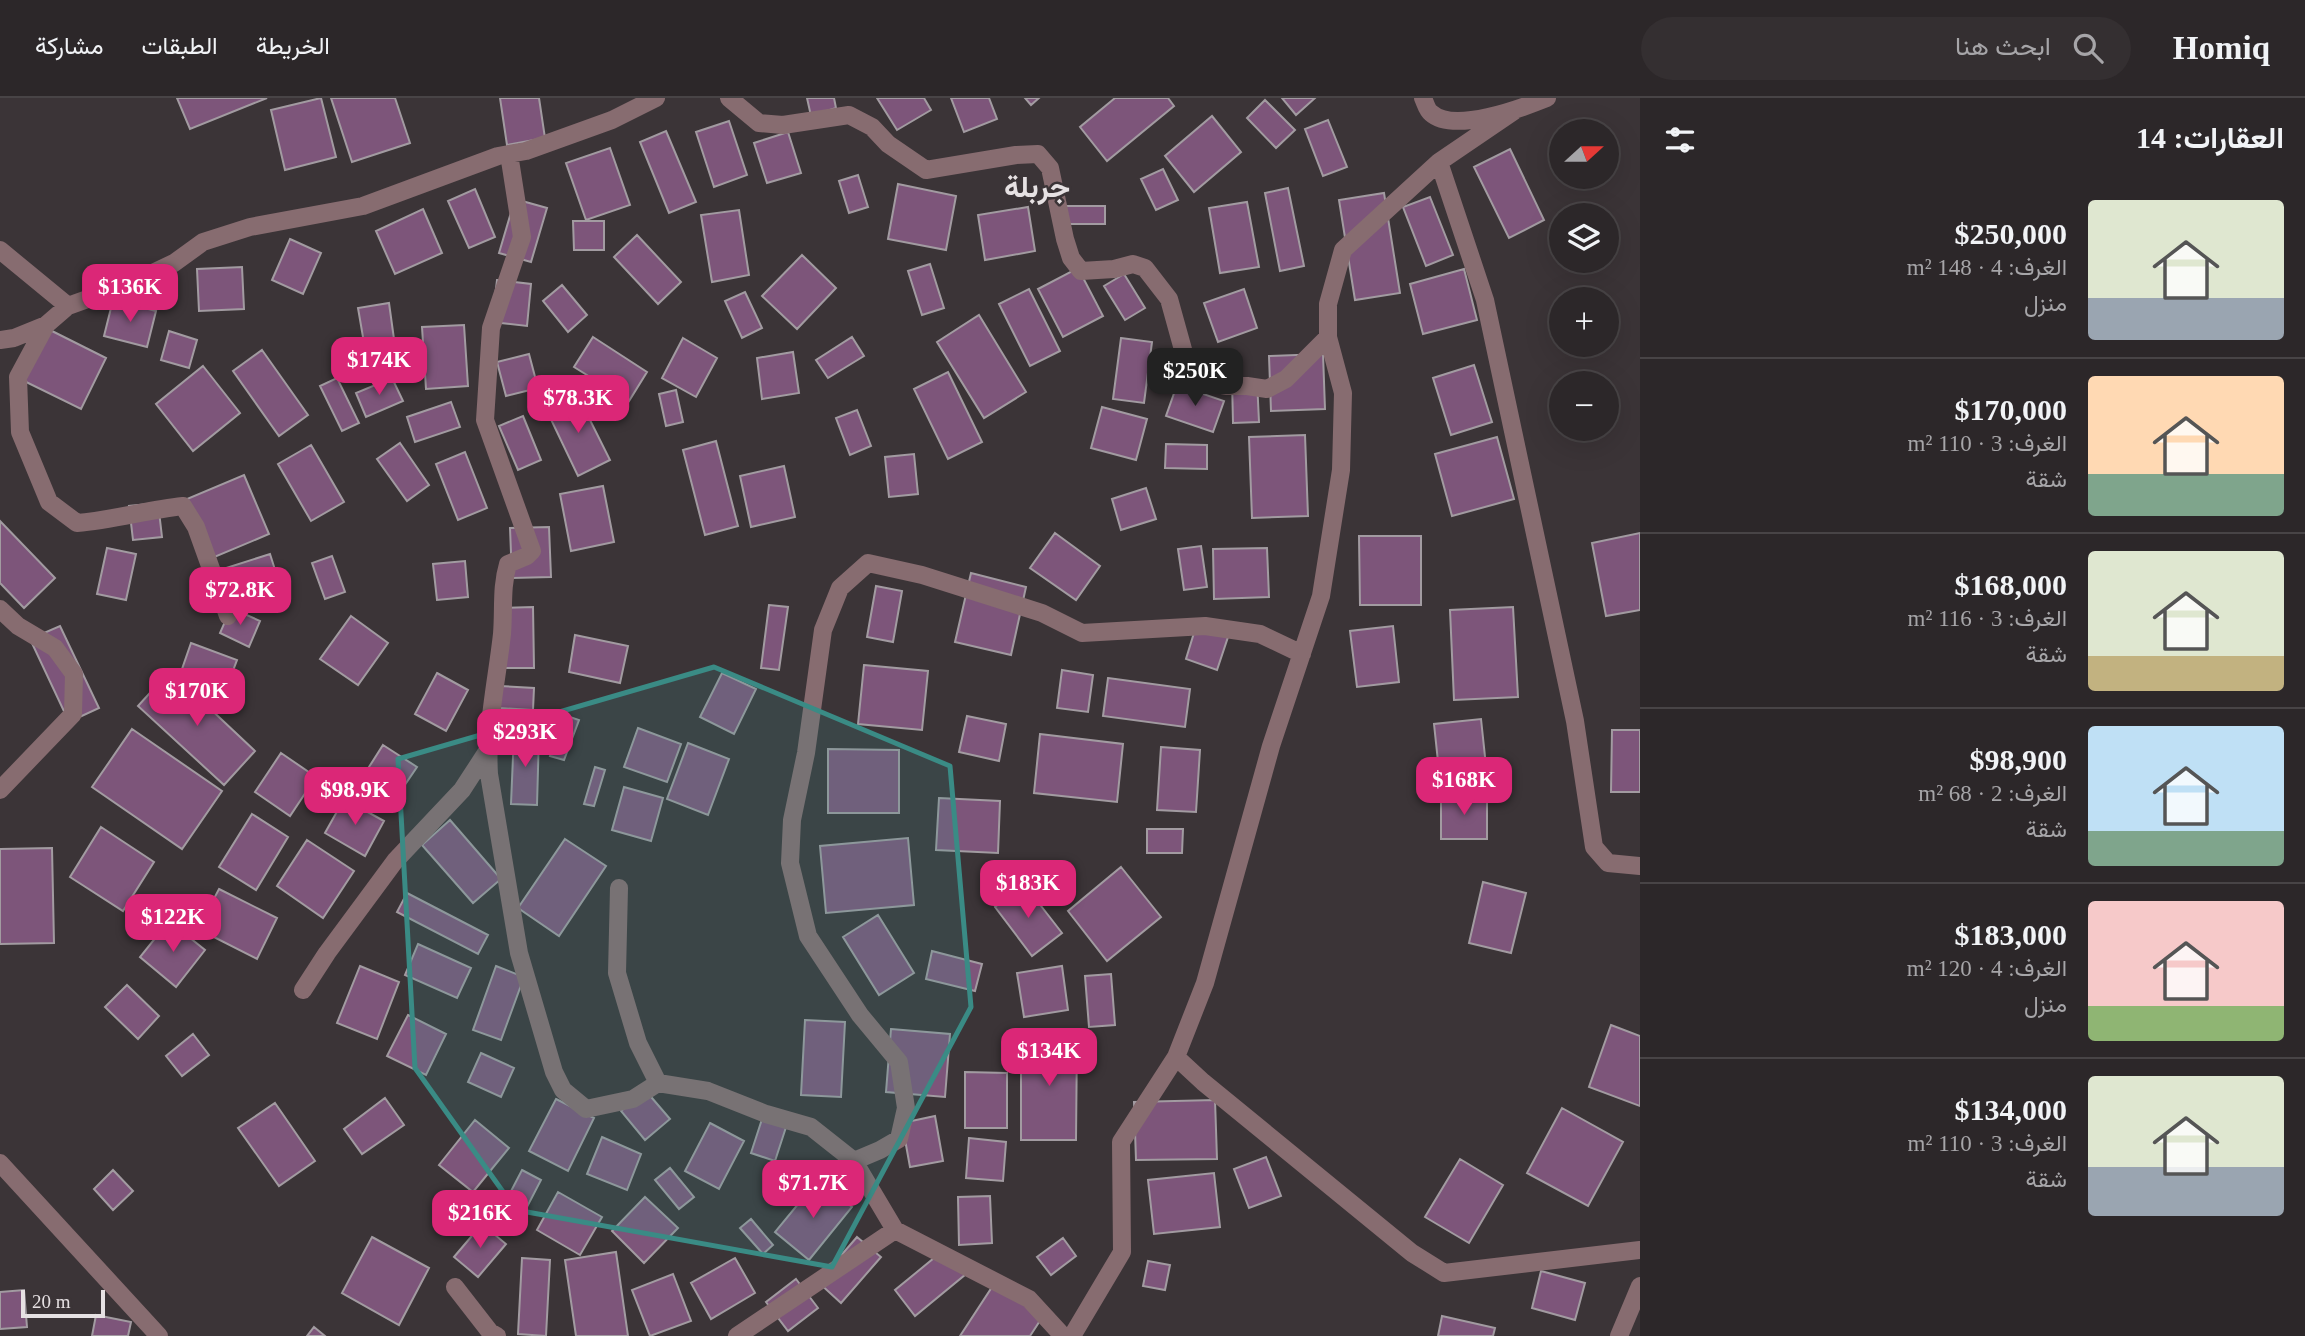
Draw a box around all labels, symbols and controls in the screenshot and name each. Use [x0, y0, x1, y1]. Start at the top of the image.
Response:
search box [1641, 17, 2131, 80]
icon: search [2069, 29, 2107, 67]
text: Homiq [2173, 30, 2270, 66]
text: ابحث هنا [1955, 32, 2051, 61]
text: مشاركة [35, 33, 103, 59]
text: الطبقات [141, 33, 218, 59]
text: الخريطة [256, 33, 330, 59]
north arrow [1549, 119, 1619, 189]
map controls [1549, 119, 1619, 441]
icon: filters [1661, 121, 1699, 159]
text: العقارات: 14 [2136, 121, 2284, 154]
district label: جربلة [1004, 170, 1070, 205]
button: layers [1549, 203, 1619, 273]
text: $250,000 [1955, 217, 2067, 250]
icon: home [2144, 228, 2228, 312]
text: الغرف: 4 · 148 m² [1907, 255, 2067, 280]
pin: $136K [81, 264, 179, 324]
text: $136K [98, 274, 162, 299]
button: + [1549, 287, 1619, 357]
text: منزل [2024, 291, 2067, 316]
pin: $174K [330, 338, 428, 397]
text: $174K [347, 347, 411, 372]
pin: $250K [1146, 348, 1244, 408]
text: $250K [1163, 358, 1227, 383]
button: − [1549, 371, 1619, 441]
pin: $78.3K [521, 376, 635, 435]
text: $78.3K [543, 385, 613, 410]
text: $170,000 [1955, 393, 2067, 426]
icon: home [2144, 404, 2228, 488]
text: الغرف: 3 · 110 m² [1908, 431, 2067, 456]
text: شقة [2025, 467, 2067, 492]
pin: $72.8K [183, 568, 297, 627]
text: $168,000 [1955, 568, 2067, 601]
text: $72.8K [205, 577, 275, 602]
icon: home [2144, 579, 2228, 663]
text: الغرف: 3 · 116 m² [1908, 606, 2067, 631]
text: شقة [2025, 642, 2067, 667]
pin: $170K [148, 668, 246, 728]
text: $170K [165, 678, 229, 703]
pin: $293K [476, 710, 574, 769]
text: $293K [493, 719, 557, 744]
text: $98,900 [1970, 743, 2067, 776]
icon: home [2144, 754, 2228, 838]
pin: $168K [1415, 758, 1513, 817]
text: $168K [1432, 767, 1496, 792]
pin: $98.9K [298, 768, 412, 827]
text: $98.9K [320, 777, 390, 802]
text: الغرف: 2 · 68 m² [1918, 781, 2067, 806]
text: شقة [2025, 817, 2067, 842]
pin: $183K [979, 860, 1077, 920]
text: $183K [996, 870, 1060, 895]
pin: $122K [124, 894, 222, 954]
text: $122K [141, 904, 205, 929]
text: $183,000 [1955, 918, 2067, 951]
icon: home [2144, 929, 2228, 1013]
text: الغرف: 4 · 120 m² [1907, 956, 2067, 981]
text: منزل [2024, 992, 2067, 1017]
pin: $134K [1000, 1028, 1098, 1088]
text: $134K [1017, 1038, 1081, 1063]
text: $134,000 [1955, 1093, 2067, 1126]
icon: home [2144, 1104, 2228, 1188]
text: الغرف: 3 · 110 m² [1908, 1131, 2067, 1156]
pin: $71.7K [756, 1160, 870, 1220]
text: شقة [2025, 1167, 2067, 1192]
text: $71.7K [778, 1170, 848, 1195]
pin: $216K [431, 1190, 529, 1250]
text: $216K [448, 1200, 512, 1225]
scale bar [21, 1287, 105, 1319]
text: 20 m [32, 1291, 71, 1312]

